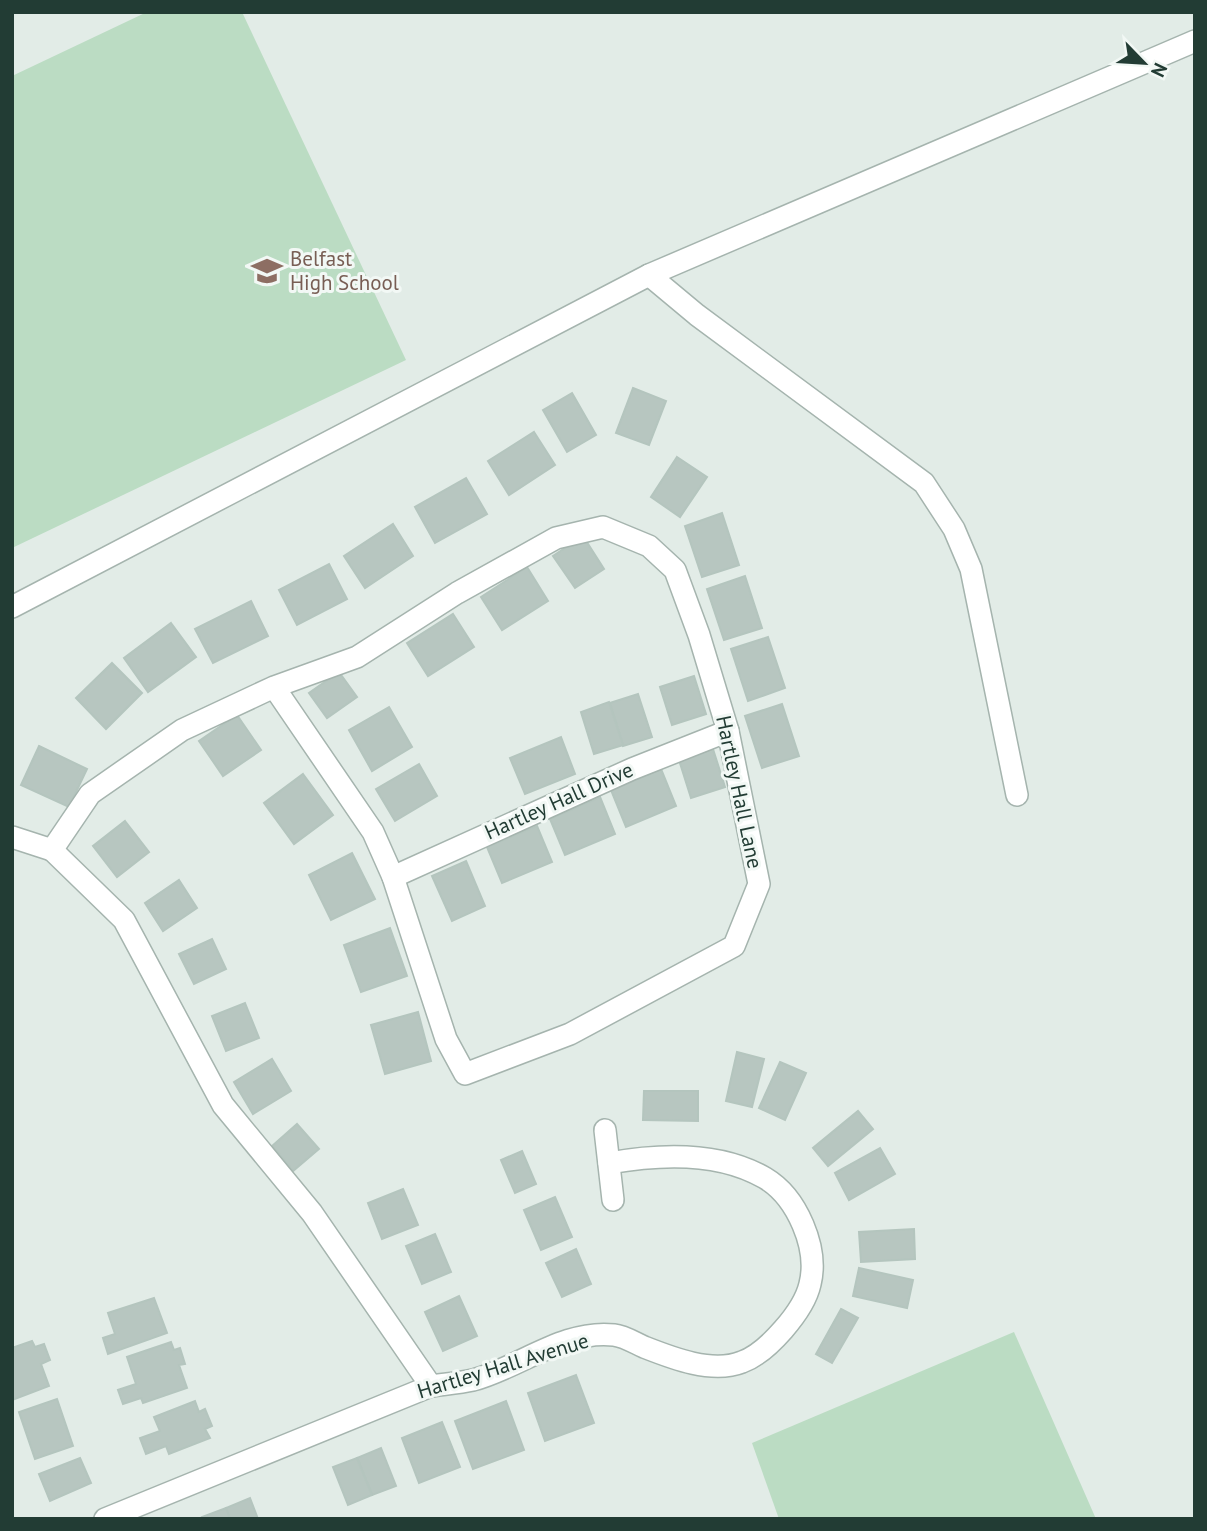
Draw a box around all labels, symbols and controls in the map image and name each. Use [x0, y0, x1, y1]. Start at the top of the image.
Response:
north arrow [1109, 28, 1179, 98]
text: N [1146, 59, 1173, 81]
place label: Belfast High School [290, 245, 399, 296]
school or university icon: Belfast High School [250, 254, 284, 288]
street label: Hartley Hall Lane [710, 713, 769, 871]
street label: Hartley Hall Drive [480, 756, 637, 845]
street label: Hartley Hall Avenue [414, 1327, 592, 1404]

